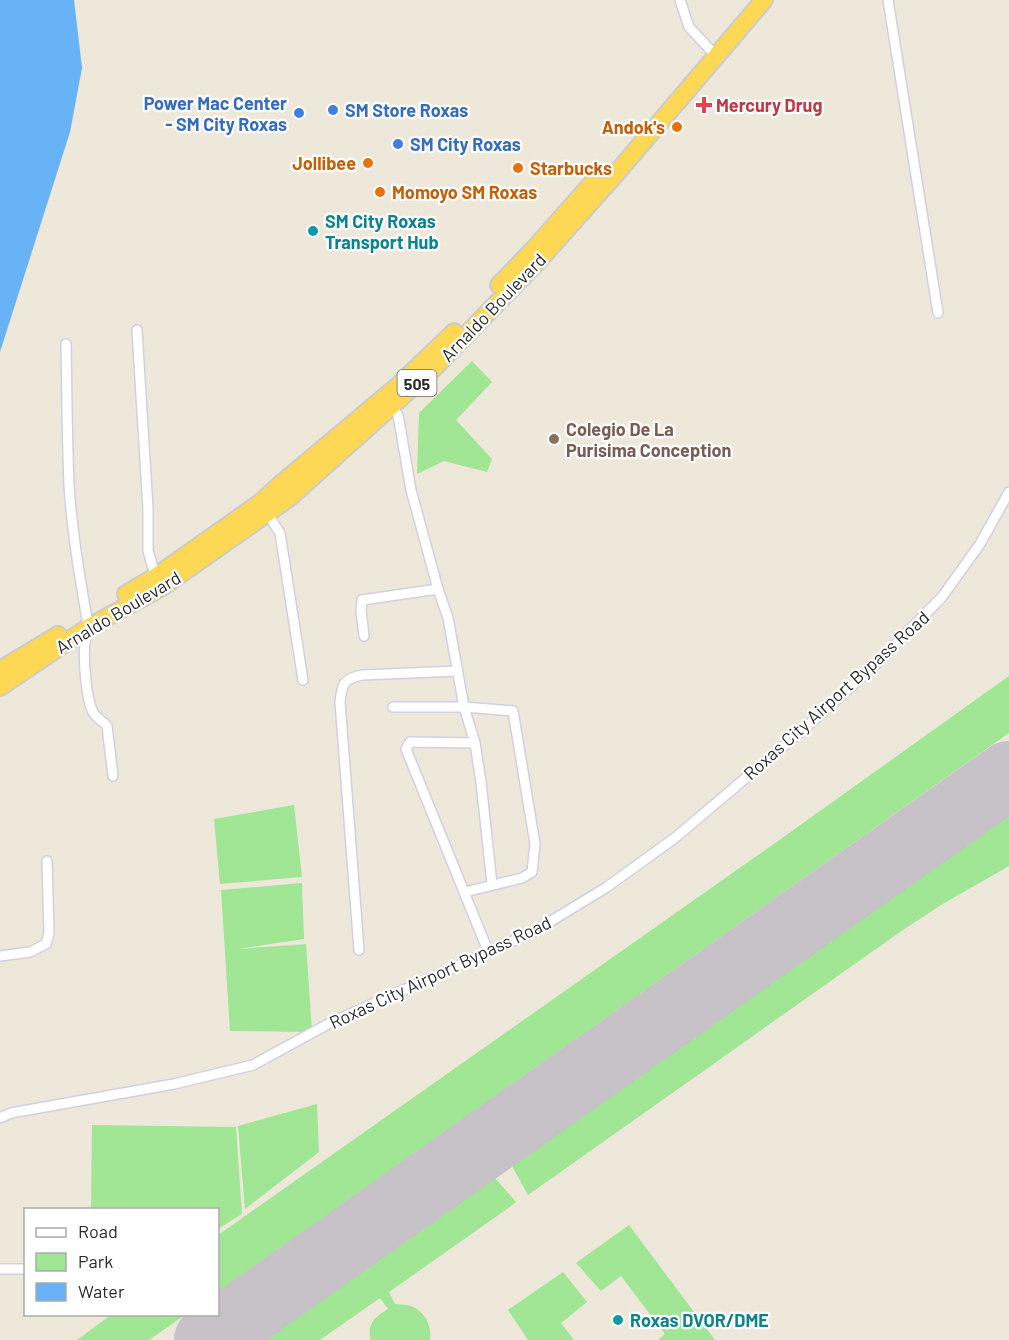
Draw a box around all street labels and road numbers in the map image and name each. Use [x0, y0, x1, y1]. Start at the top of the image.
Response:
street label: Arnaldo Boulevard [436, 248, 550, 366]
road number: 505 [398, 370, 436, 396]
street label: Arnaldo Boulevard [52, 566, 184, 658]
street label: Roxas City Airport Bypass Road [739, 606, 933, 784]
street label: Roxas City Airport Bypass Road [326, 911, 554, 1033]

